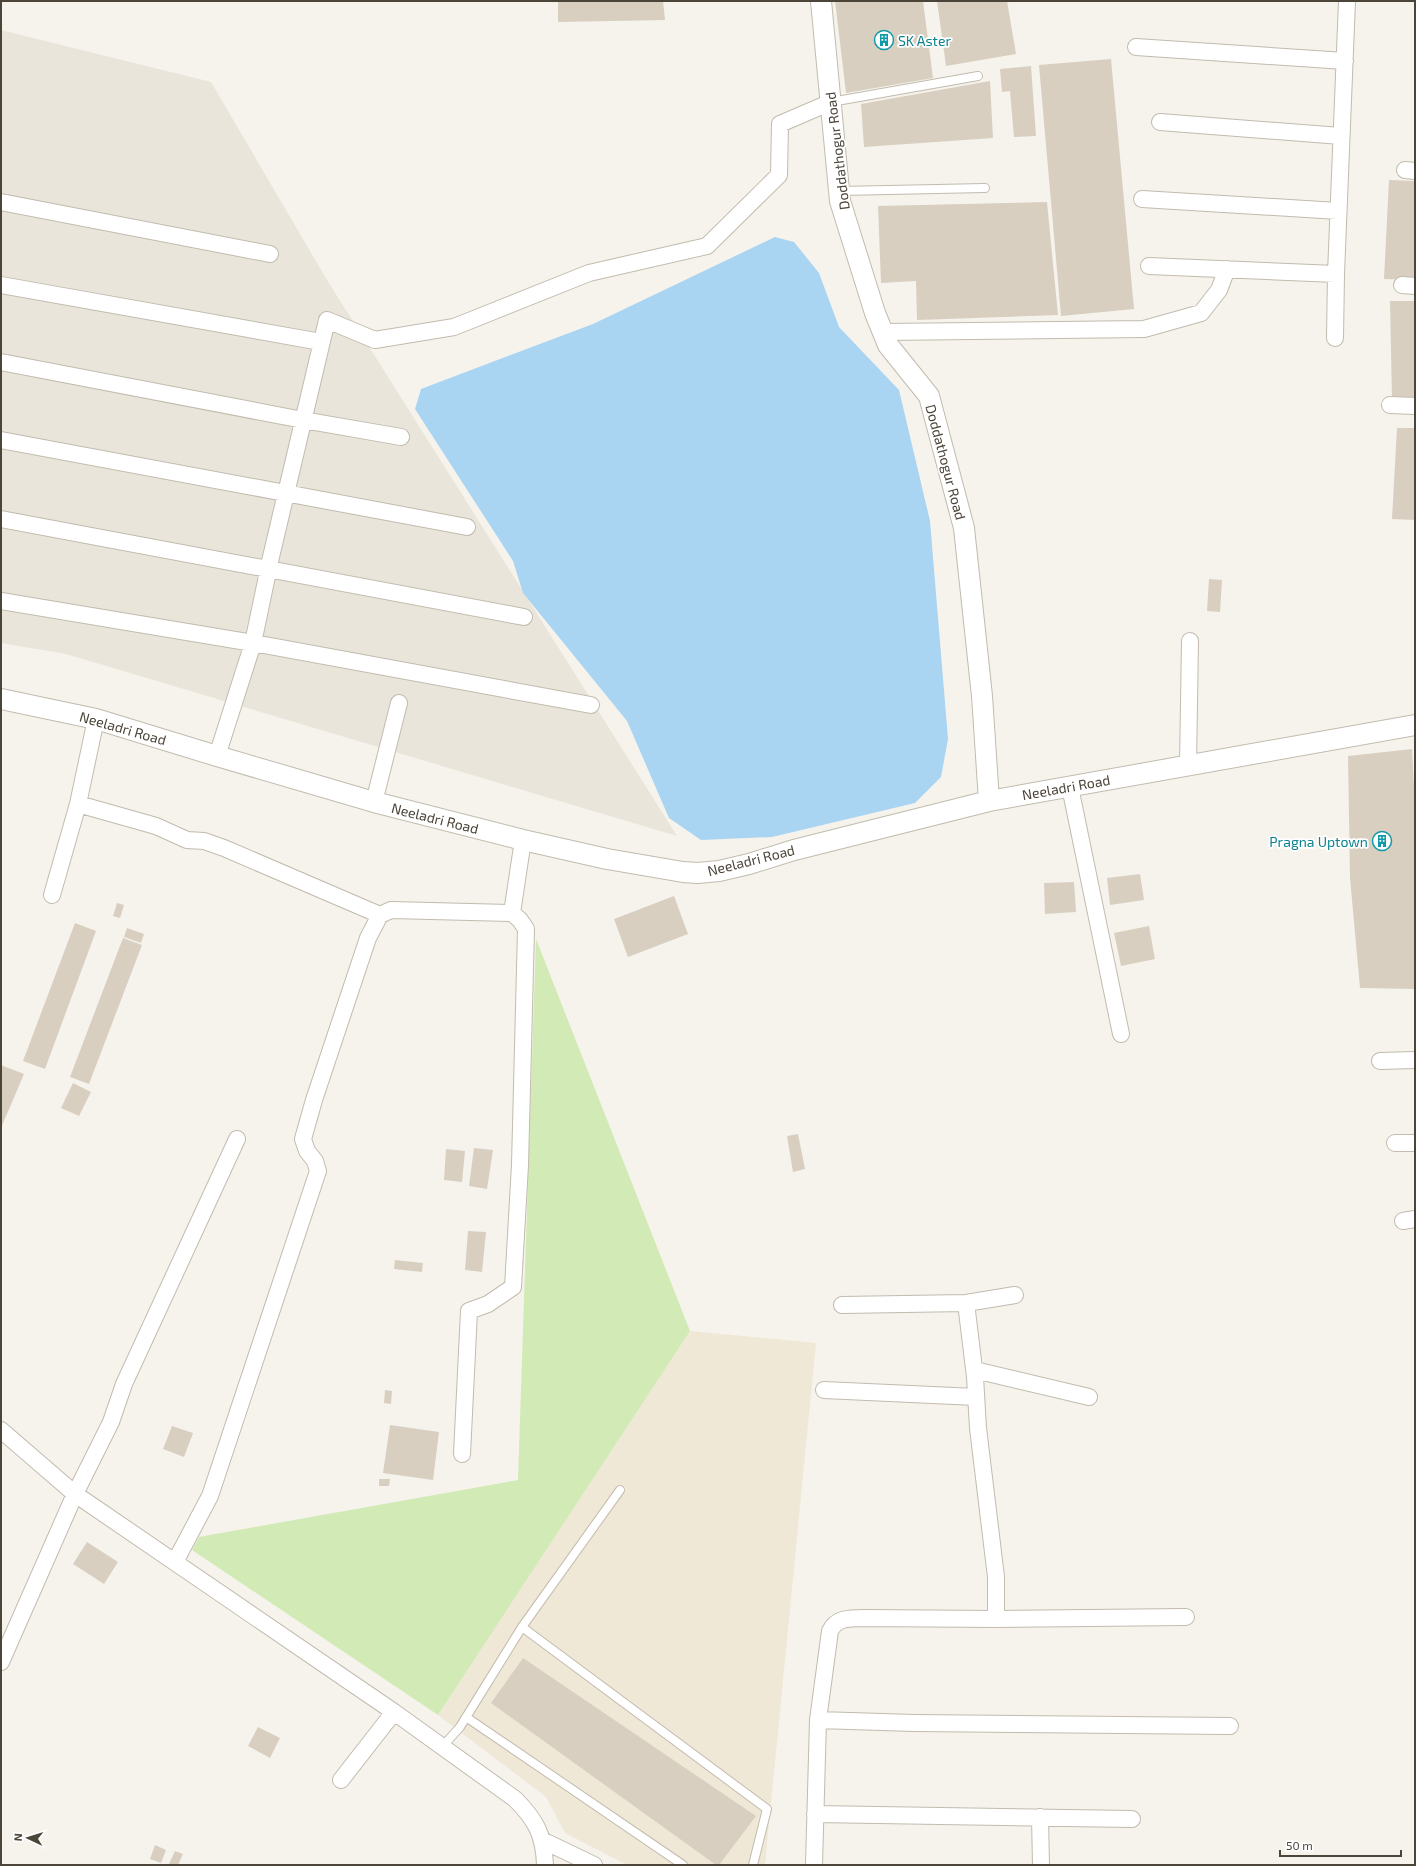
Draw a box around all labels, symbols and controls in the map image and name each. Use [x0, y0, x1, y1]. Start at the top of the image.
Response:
building icon: SK Aster [873, 29, 895, 51]
place label: SK Aster [898, 32, 951, 49]
street label: Doddathogur Road [821, 91, 853, 211]
street label: Doddathogur Road [922, 402, 970, 522]
street label: Neeladri Road [78, 708, 168, 748]
street label: Neeladri Road [1021, 771, 1111, 803]
street label: Neeladri Road [390, 799, 480, 837]
building icon: Pragna Uptown [1371, 830, 1393, 852]
place label: Pragna Uptown [1269, 833, 1368, 850]
street label: Neeladri Road [706, 841, 796, 879]
north arrow [8, 1818, 48, 1858]
scale bar [1280, 1832, 1401, 1858]
text: N [11, 1833, 24, 1842]
text: 50 m [1286, 1838, 1313, 1852]

